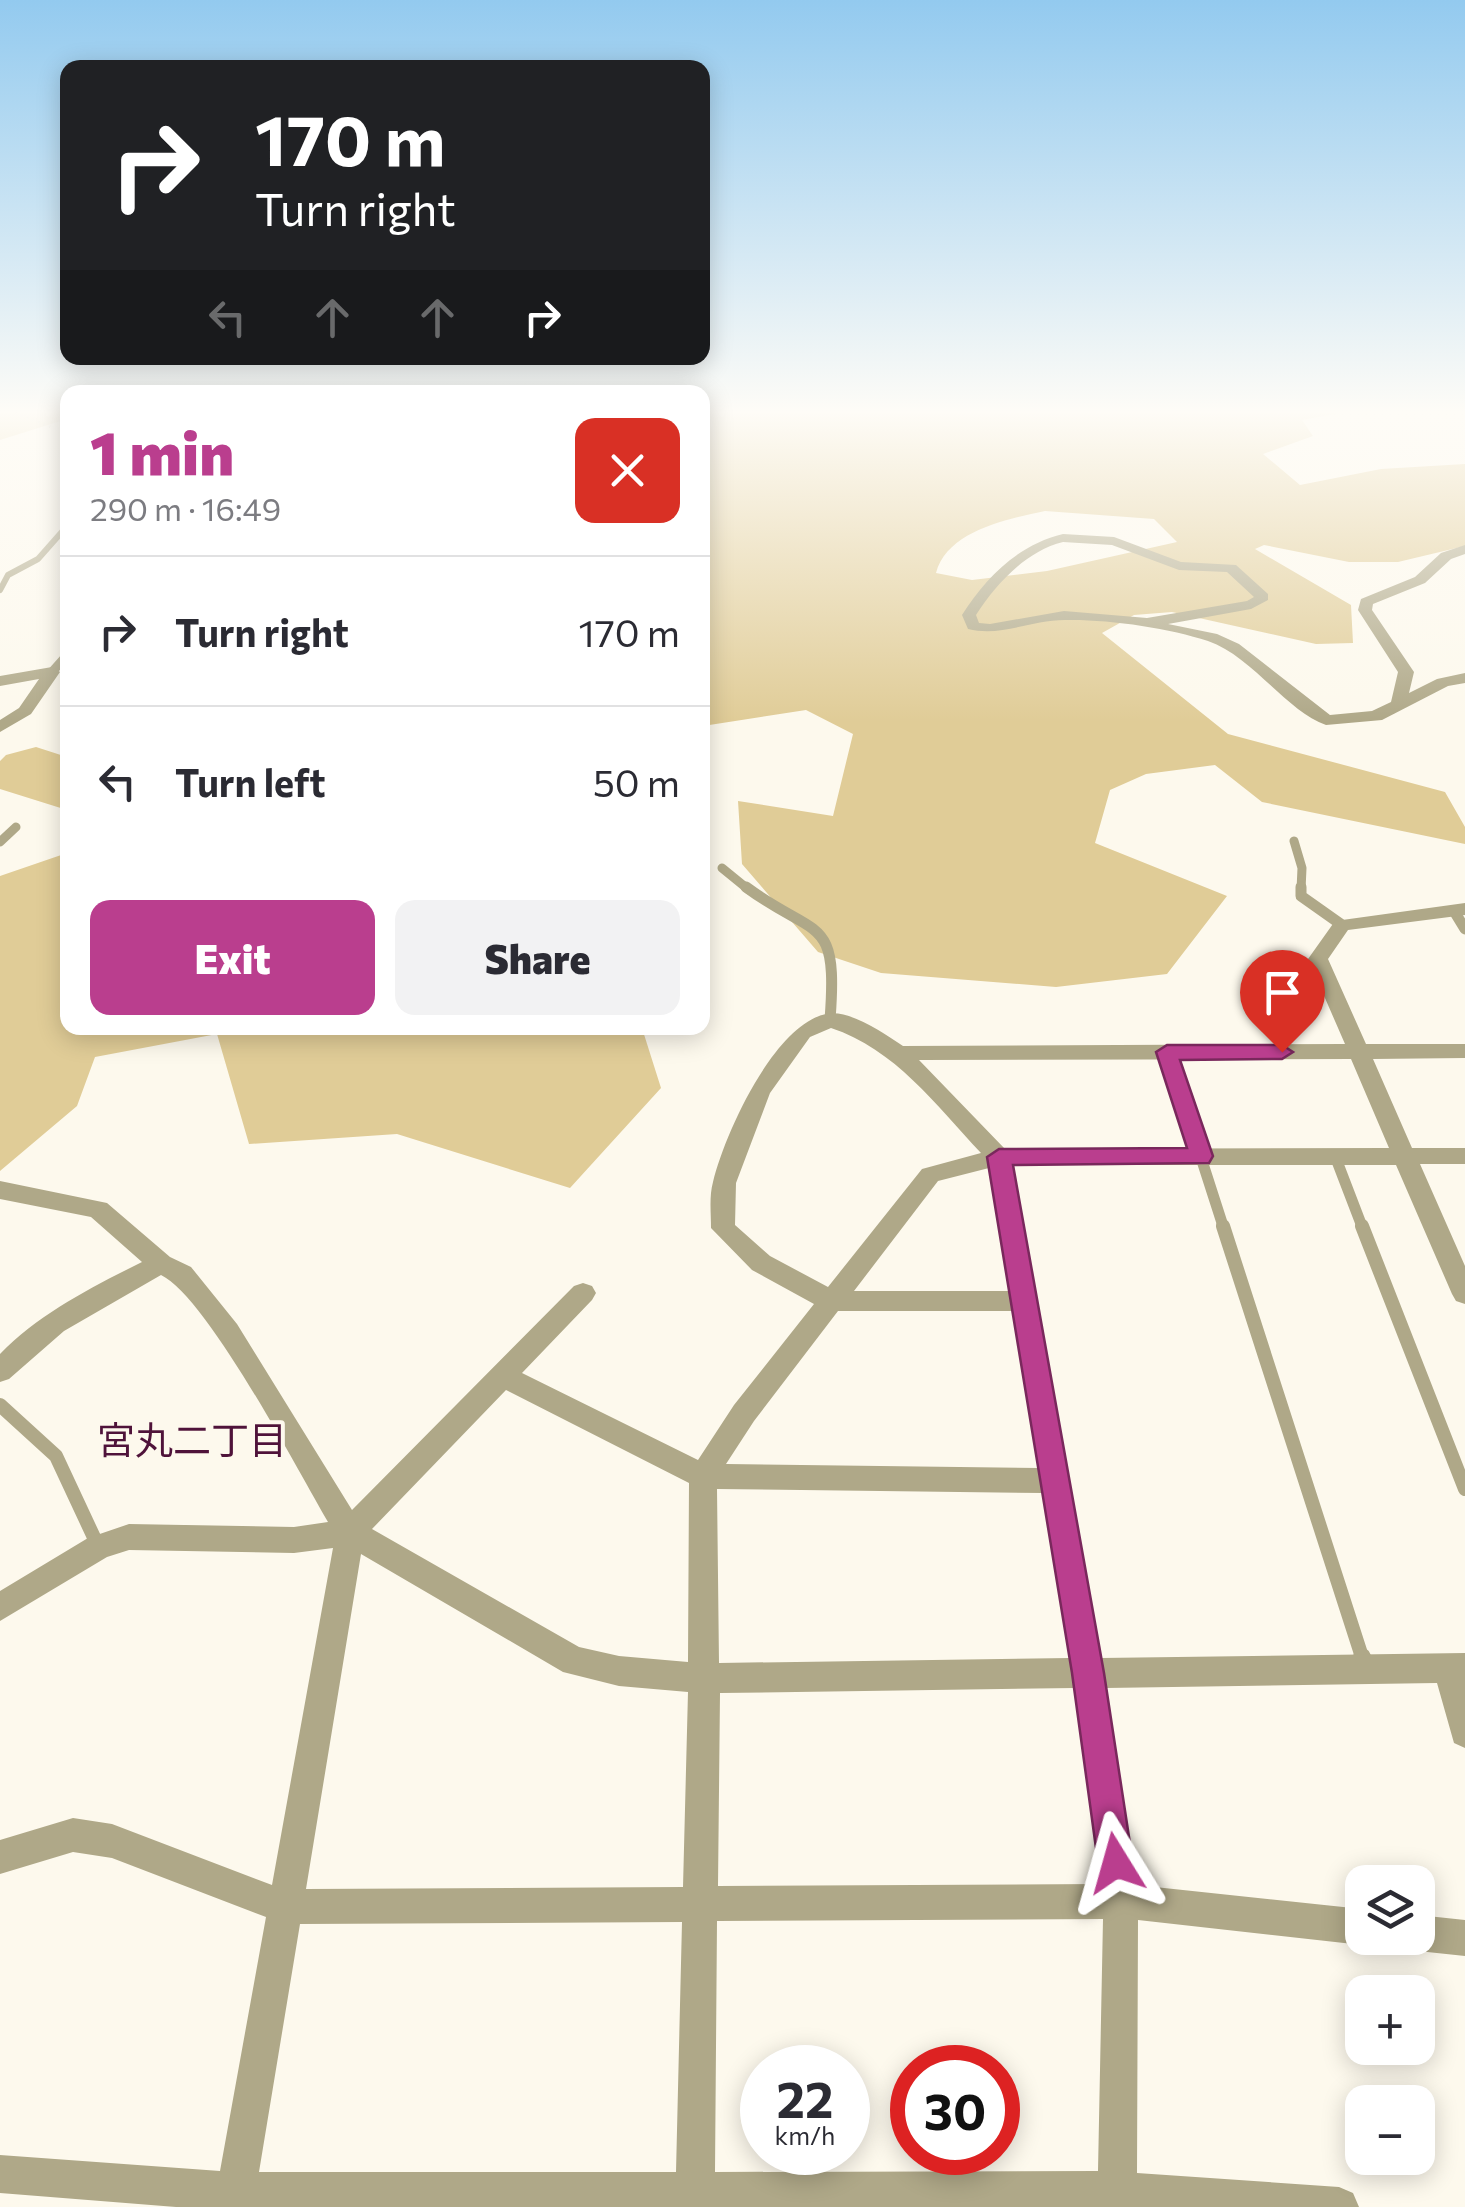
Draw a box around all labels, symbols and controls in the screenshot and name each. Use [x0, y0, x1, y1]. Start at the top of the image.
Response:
text: 170 m [255, 95, 446, 180]
icon: right [90, 100, 220, 230]
text: Turn right [255, 180, 456, 235]
icon: left [200, 290, 255, 345]
icon: ahead [305, 290, 360, 345]
icon: ahead [410, 290, 465, 345]
icon: right [515, 290, 570, 345]
text: 1 min [90, 414, 234, 487]
button: close [575, 418, 680, 523]
text: 290 m · 16:49 [90, 488, 281, 528]
icon: right [90, 604, 145, 659]
text: Turn right [175, 608, 349, 655]
text: 170 m [579, 608, 680, 655]
icon: left [90, 754, 145, 809]
text: Turn left [175, 758, 326, 805]
text: 50 m [593, 758, 680, 805]
button: Exit [90, 900, 375, 1015]
button: Share [395, 900, 680, 1015]
pin [1240, 950, 1325, 1053]
icon: arrive [1255, 965, 1310, 1020]
district label: 宮丸二丁目 [97, 1415, 287, 1462]
position arrow [1064, 1811, 1168, 1915]
map controls [1345, 1865, 1435, 2175]
button: layers [1345, 1865, 1435, 1955]
button: + [1345, 1975, 1435, 2065]
speed limit sign: 30 [890, 2045, 1020, 2175]
text: 22 [777, 2067, 833, 2128]
button: − [1345, 2085, 1435, 2175]
text: km/h [775, 2120, 835, 2150]

